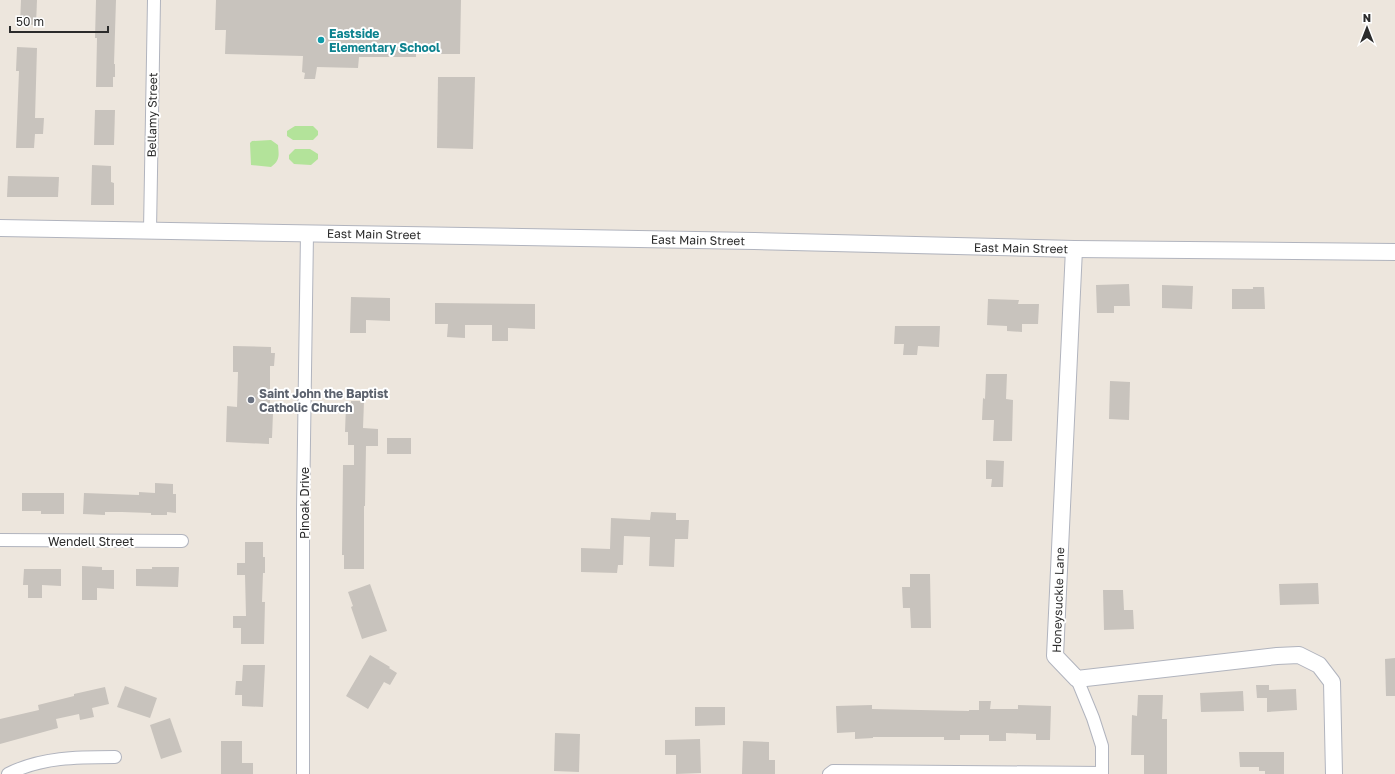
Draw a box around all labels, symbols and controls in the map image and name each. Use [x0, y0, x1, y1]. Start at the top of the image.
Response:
scale bar [10, 8, 108, 34]
north arrow [1347, 8, 1387, 48]
text: N [1363, 11, 1371, 24]
text: 50 m [16, 14, 44, 29]
place label: Eastside Elementary School [329, 26, 440, 55]
marker: Eastside Elementary School [316, 35, 326, 45]
street label: Bellamy Street [144, 72, 160, 158]
street label: East Main Street [327, 226, 422, 242]
street label: East Main Street [651, 232, 746, 248]
street label: East Main Street [974, 240, 1069, 256]
place label: Saint John the Baptist Catholic Church [259, 386, 389, 415]
marker: Saint John the Baptist Catholic Church [246, 395, 256, 405]
street label: Pinoak Drive [297, 467, 312, 539]
street label: Wendell Street [48, 534, 134, 549]
street label: Honeysuckle Lane [1049, 547, 1067, 653]

